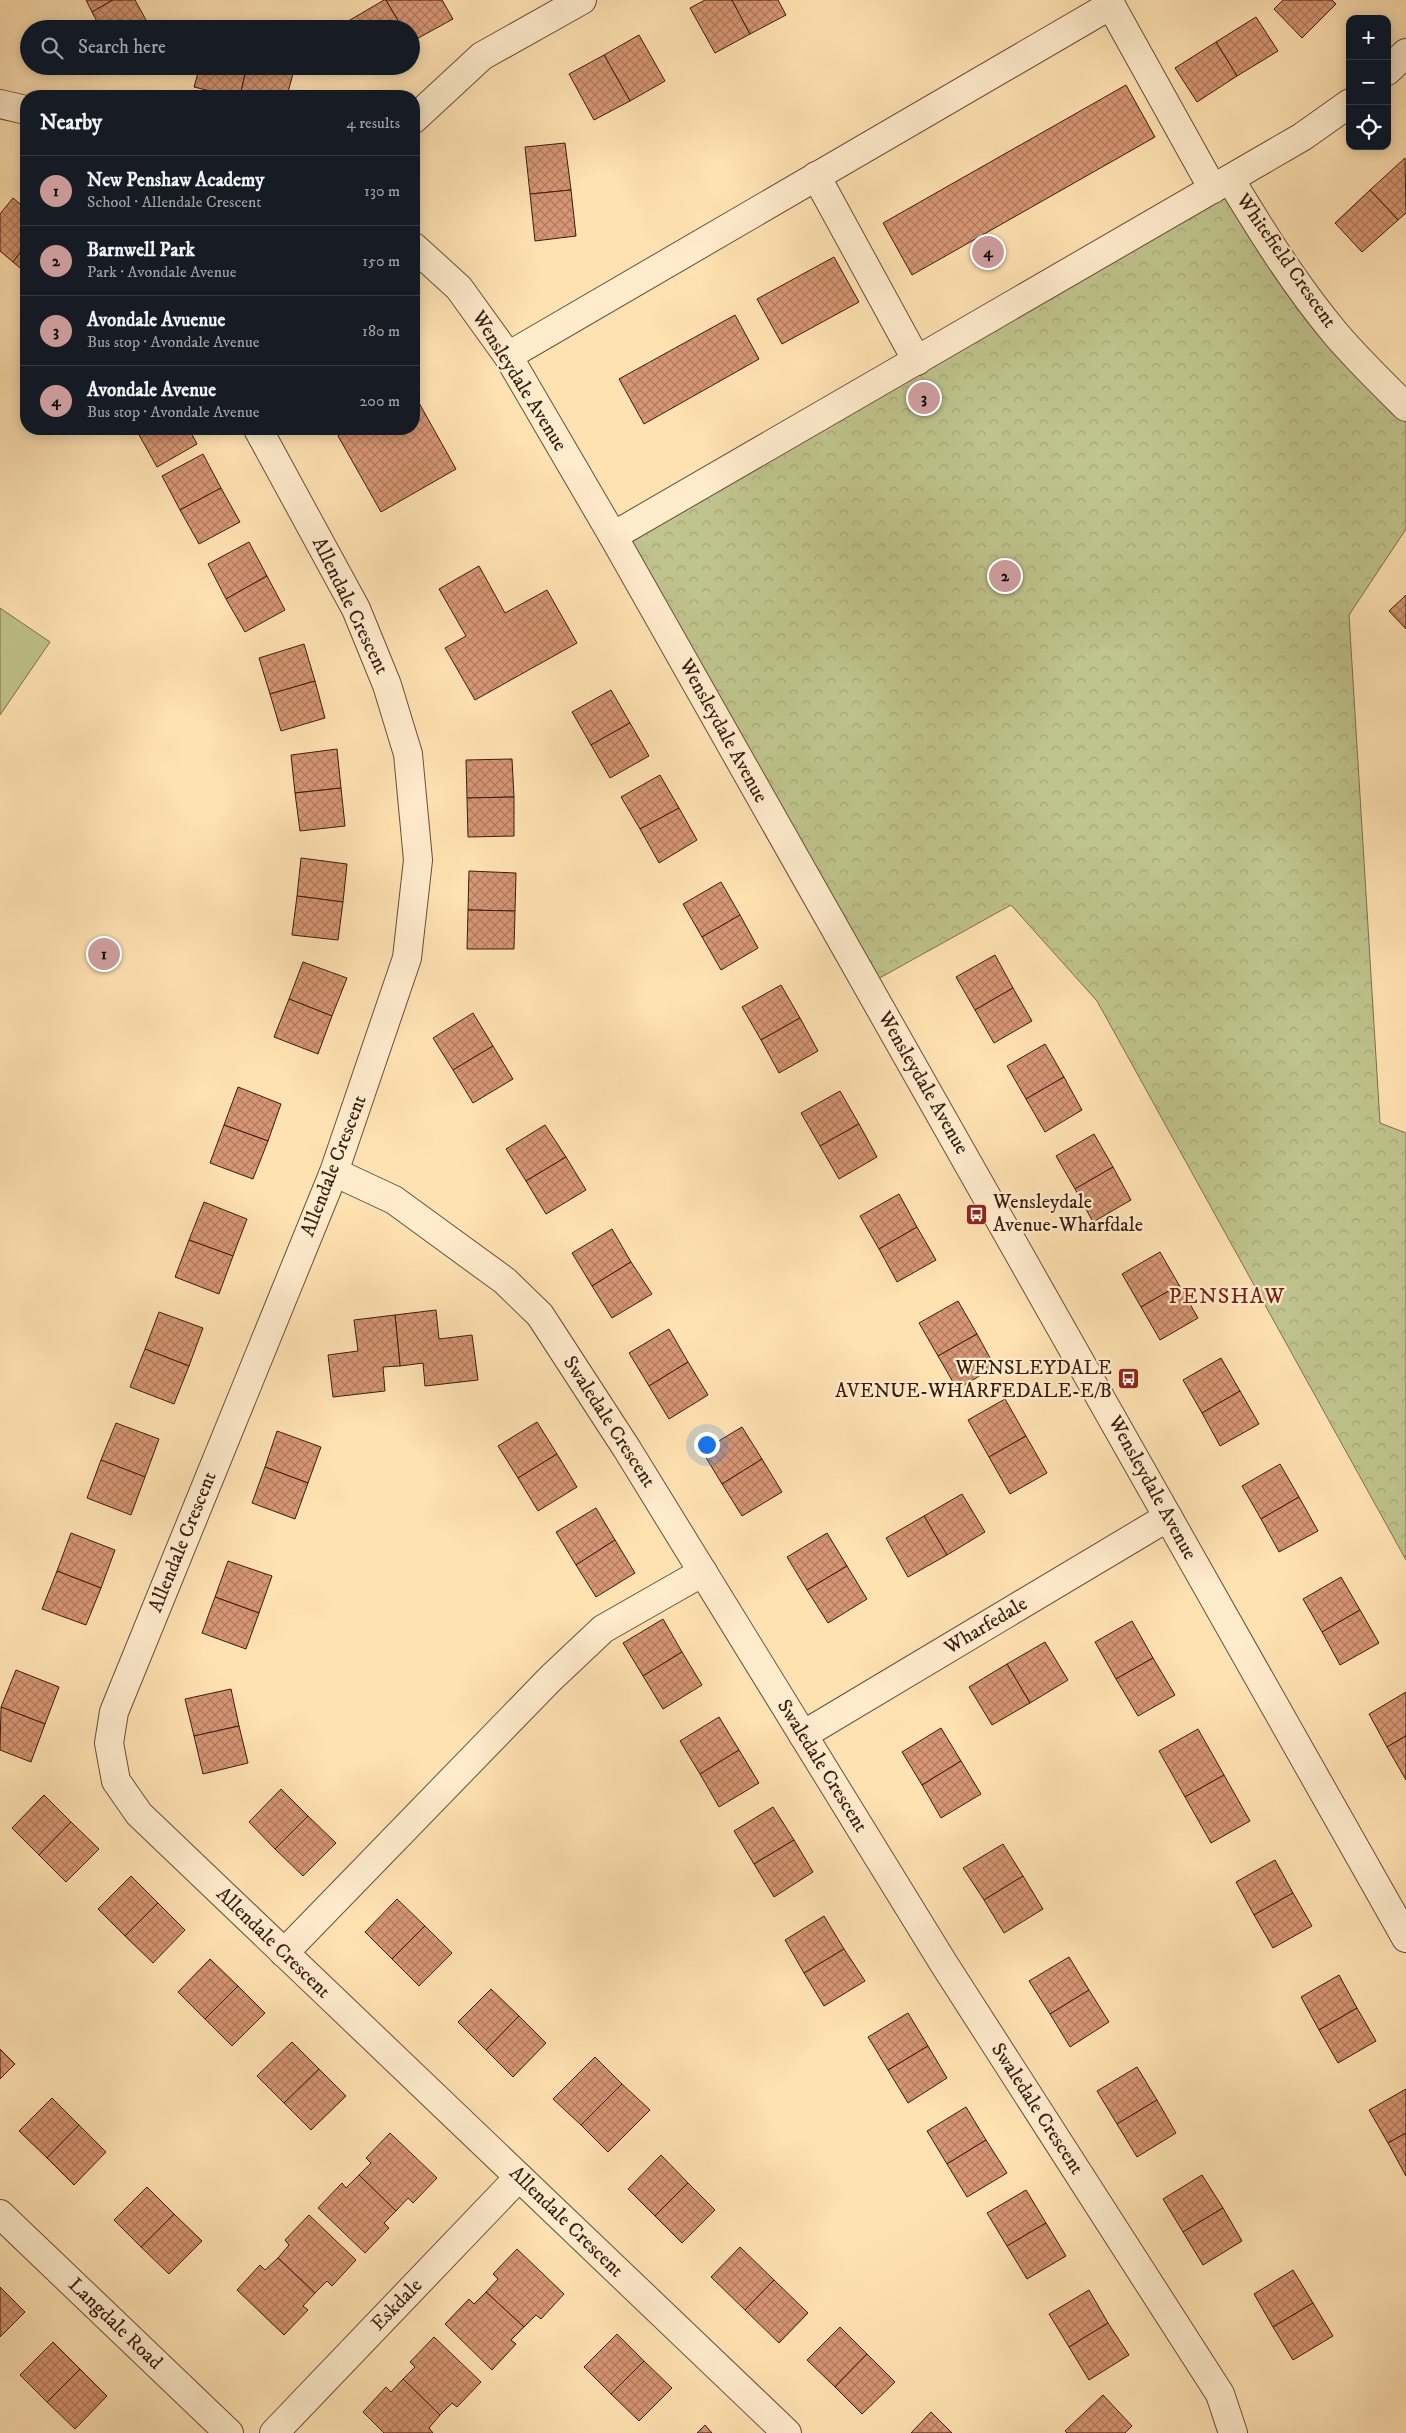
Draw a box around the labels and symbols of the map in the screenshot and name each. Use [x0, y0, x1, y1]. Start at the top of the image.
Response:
street label: Whitefield Crescent [1230, 188, 1342, 333]
pin: 4 [972, 233, 1004, 271]
street label: Wensleydale Avenue [465, 305, 572, 456]
pin: 3 [908, 379, 940, 417]
street label: Allendale Crescent [306, 533, 394, 679]
pin: 2 [989, 557, 1021, 595]
street label: Wensleydale Avenue [673, 654, 773, 807]
pin: 1 [88, 935, 120, 973]
street label: Wensleydale Avenue [871, 1006, 974, 1159]
street label: Allendale Crescent [296, 1092, 372, 1240]
place label: Wensleydale Avenue-Wharfdale [992, 1190, 1143, 1238]
bus stop icon: Wensleydale Avenue-Wharfdale [965, 1202, 989, 1226]
district label: PENSHAW [1169, 1283, 1285, 1310]
street label: Swaledale Crescent [557, 1351, 661, 1493]
place label: WENSLEYDALE AVENUE-WHARFEDALE-E/B [835, 1356, 1112, 1404]
bus stop icon: WENSLEYDALE AVENUE-WHARFEDALE-E/B [1116, 1367, 1140, 1391]
street label: Wensleydale Avenue [1102, 1411, 1202, 1564]
your location [694, 1432, 720, 1458]
street label: Allendale Crescent [143, 1468, 223, 1616]
street label: Wharfedale [939, 1591, 1032, 1661]
street label: Swaledale Crescent [771, 1695, 873, 1837]
street label: Allendale Crescent [211, 1882, 335, 2004]
street label: Swaledale Crescent [985, 2038, 1089, 2180]
street label: Allendale Crescent [504, 2161, 628, 2283]
street label: Langdale Road [63, 2273, 167, 2375]
street label: Eskdale [366, 2274, 428, 2336]

